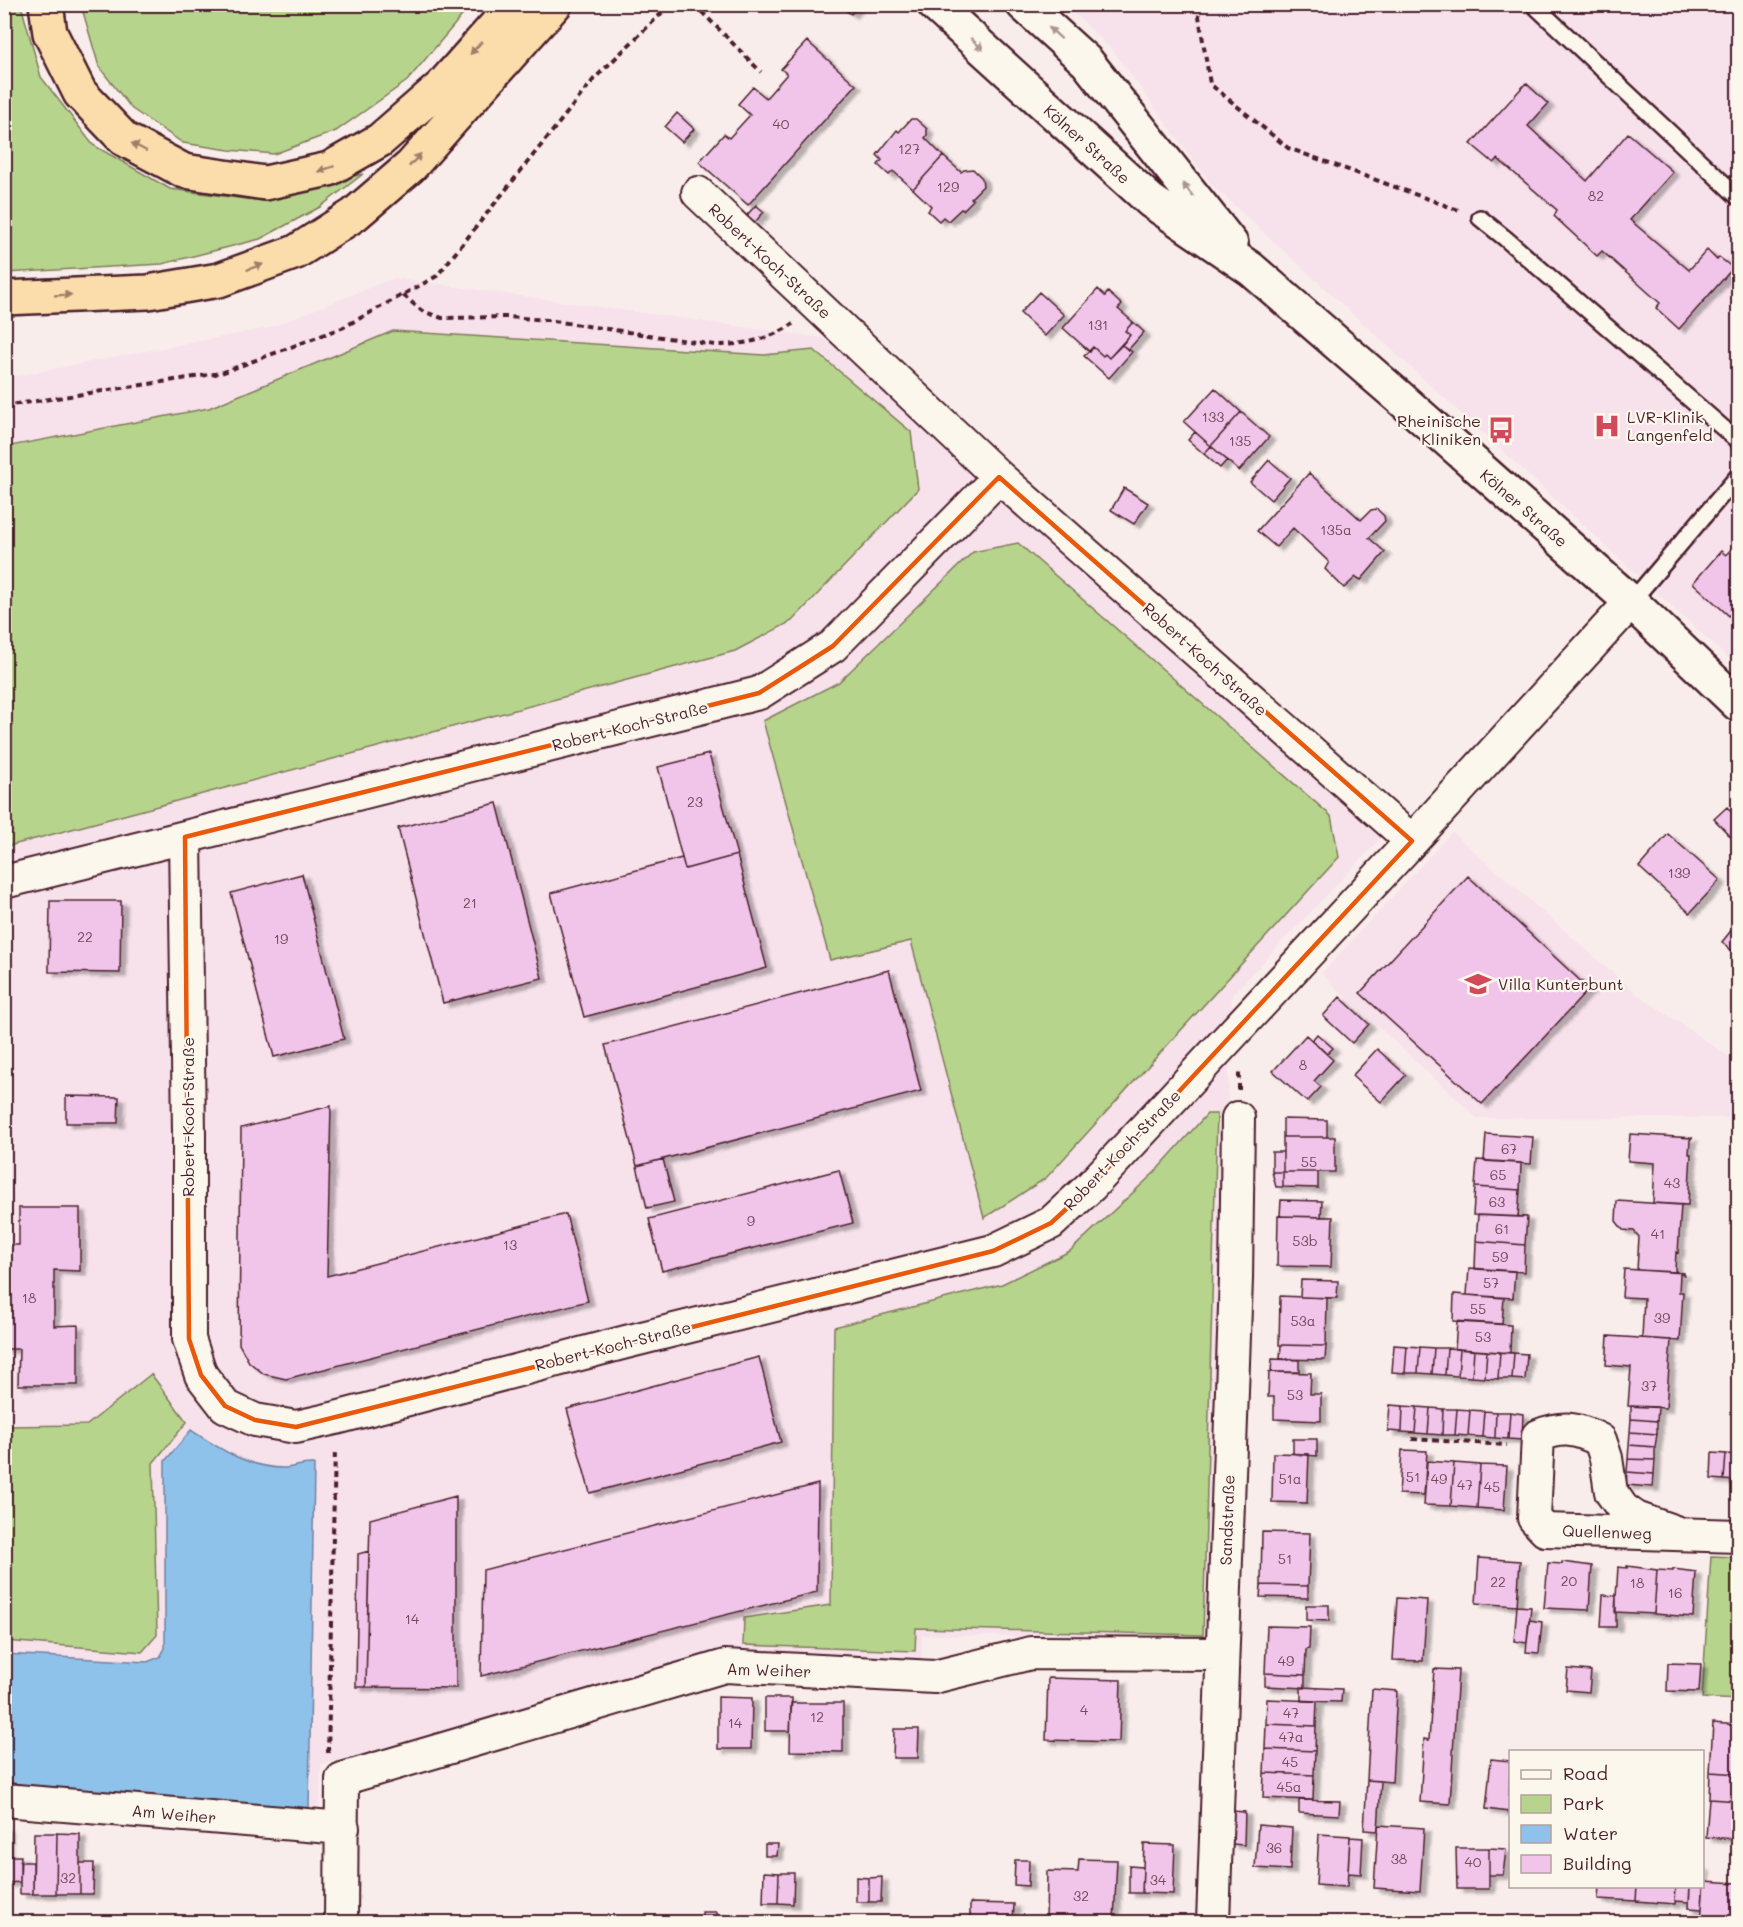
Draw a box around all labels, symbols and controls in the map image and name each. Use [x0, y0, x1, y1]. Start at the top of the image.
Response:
one-way arrow [1048, 27, 1063, 40]
one-way arrow [970, 37, 985, 51]
one-way arrow [470, 40, 483, 55]
street label: Kölner Straße [1040, 99, 1135, 188]
house number: 40 [773, 114, 790, 133]
house number: 127 [898, 139, 920, 158]
one-way arrow [130, 142, 147, 152]
one-way arrow [408, 153, 422, 167]
one-way arrow [316, 164, 334, 174]
house number: 129 [937, 177, 959, 196]
one-way arrow [1182, 182, 1195, 198]
house number: 82 [1588, 186, 1604, 205]
street label: Robert-Koch-Straße [705, 198, 836, 323]
one-way arrow [246, 261, 264, 271]
one-way arrow [53, 291, 72, 300]
house number: 131 [1088, 315, 1108, 334]
place label: LVR-Klinik Langenfeld [1627, 406, 1713, 445]
house number: 133 [1202, 407, 1224, 426]
place label: Rheinische Kliniken [1397, 410, 1481, 449]
hospital icon: LVR-Klinik Langenfeld [1592, 411, 1622, 441]
bus stop icon: Rheinische Kliniken [1486, 415, 1516, 445]
house number: 135 [1229, 431, 1251, 450]
street label: Kölner Straße [1476, 464, 1572, 551]
house number: 135a [1320, 520, 1352, 539]
street label: Robert-Koch-Straße [1139, 597, 1272, 720]
street label: Robert-Koch-Straße [550, 696, 710, 755]
house number: 23 [687, 792, 703, 811]
house number: 139 [1668, 863, 1690, 882]
house number: 21 [463, 893, 477, 912]
house number: 22 [77, 927, 93, 946]
house number: 19 [274, 929, 288, 948]
school or university icon: Villa Kunterbunt [1463, 969, 1493, 999]
place label: Villa Kunterbunt [1498, 973, 1623, 994]
street label: Robert-Koch-Straße [177, 1037, 198, 1197]
house number: 8 [1299, 1055, 1307, 1074]
street label: Robert-Koch-Straße [1058, 1085, 1185, 1215]
house number: 67 [1501, 1139, 1517, 1158]
house number: 55 [1301, 1152, 1317, 1171]
house number: 65 [1490, 1165, 1506, 1184]
house number: 43 [1664, 1173, 1680, 1192]
house number: 63 [1489, 1192, 1505, 1211]
house number: 9 [747, 1211, 755, 1230]
house number: 61 [1495, 1219, 1509, 1238]
house number: 41 [1651, 1224, 1665, 1243]
house number: 53b [1292, 1231, 1318, 1250]
house number: 13 [503, 1235, 517, 1254]
house number: 59 [1492, 1247, 1508, 1266]
house number: 57 [1483, 1273, 1499, 1292]
house number: 18 [22, 1288, 36, 1307]
house number: 55 [1470, 1299, 1486, 1318]
house number: 39 [1654, 1308, 1670, 1327]
house number: 53a [1290, 1311, 1316, 1330]
street label: Robert-Koch-Straße [533, 1316, 693, 1375]
house number: 53 [1475, 1327, 1491, 1346]
house number: 37 [1641, 1376, 1657, 1395]
house number: 53 [1287, 1385, 1303, 1404]
house number: 51 [1406, 1467, 1420, 1486]
house number: 51a [1278, 1469, 1302, 1488]
house number: 49 [1431, 1469, 1447, 1488]
street label: Sandstraße [1214, 1474, 1239, 1566]
house number: 47 [1457, 1475, 1473, 1494]
house number: 45 [1484, 1477, 1500, 1496]
street label: Quellenweg [1562, 1519, 1652, 1544]
house number: 51 [1278, 1549, 1292, 1568]
house number: 20 [1561, 1571, 1578, 1590]
house number: 22 [1490, 1572, 1506, 1591]
house number: 18 [1630, 1573, 1644, 1592]
house number: 16 [1668, 1583, 1682, 1602]
house number: 14 [405, 1609, 420, 1628]
house number: 49 [1278, 1651, 1294, 1670]
street label: Am Weiher [726, 1658, 812, 1681]
house number: 4 [1080, 1700, 1089, 1719]
house number: 47 [1283, 1703, 1299, 1722]
house number: 12 [810, 1707, 824, 1726]
house number: 14 [728, 1713, 743, 1732]
house number: 47a [1279, 1727, 1303, 1746]
legend [1509, 1750, 1704, 1888]
house number: 45 [1282, 1752, 1298, 1771]
text: Road [1563, 1761, 1608, 1785]
house number: 45a [1276, 1777, 1302, 1796]
text: Park [1563, 1791, 1604, 1815]
street label: Am Weiher [131, 1799, 217, 1828]
text: Water [1563, 1821, 1618, 1845]
house number: 36 [1266, 1838, 1282, 1857]
house number: 38 [1391, 1849, 1407, 1868]
text: Building [1563, 1851, 1631, 1875]
house number: 40 [1465, 1852, 1482, 1871]
house number: 32 [60, 1868, 76, 1887]
house number: 34 [1150, 1870, 1167, 1889]
house number: 32 [1073, 1886, 1089, 1905]

